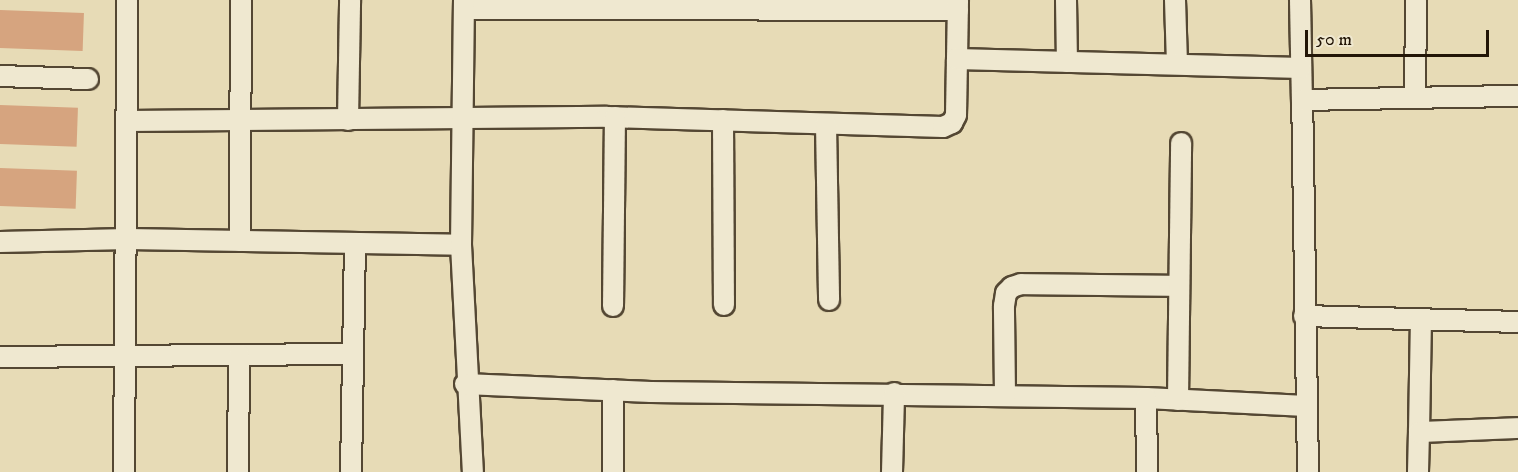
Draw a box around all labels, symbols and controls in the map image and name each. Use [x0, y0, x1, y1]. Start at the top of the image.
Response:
scale bar [1308, 18, 1492, 56]
text: 50 m [1316, 29, 1352, 51]

